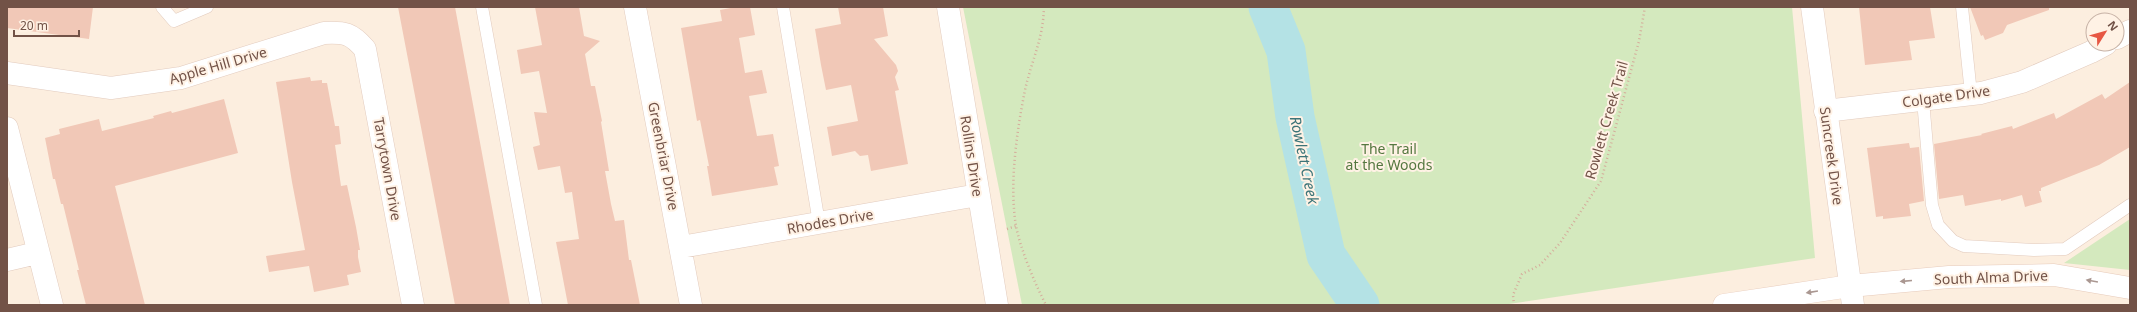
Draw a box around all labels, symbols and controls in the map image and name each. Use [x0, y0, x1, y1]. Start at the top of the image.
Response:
scale bar [14, 12, 79, 38]
north arrow [2085, 12, 2125, 52]
text: 20 m [20, 17, 48, 34]
text: N [2105, 18, 2122, 34]
street label: Apple Hill Drive [167, 42, 269, 88]
street label: Rowlett Creek Trail [1580, 59, 1632, 181]
street label: Colgate Drive [1901, 80, 1991, 112]
street label: Greenbriar Drive [644, 100, 684, 212]
street label: Suncreek Drive [1816, 106, 1848, 206]
street label: Rollins Drive [956, 114, 988, 198]
water label: Rowlett Creek [1286, 114, 1324, 206]
street label: Tarrytown Drive [370, 116, 406, 222]
park label: The Trail at the Woods [1346, 139, 1433, 174]
street label: Rhodes Drive [785, 204, 875, 238]
street label: South Alma Drive [1934, 266, 2048, 288]
one-way arrow [1900, 277, 1912, 284]
one-way arrow [2086, 278, 2098, 284]
one-way arrow [1806, 289, 1818, 295]

